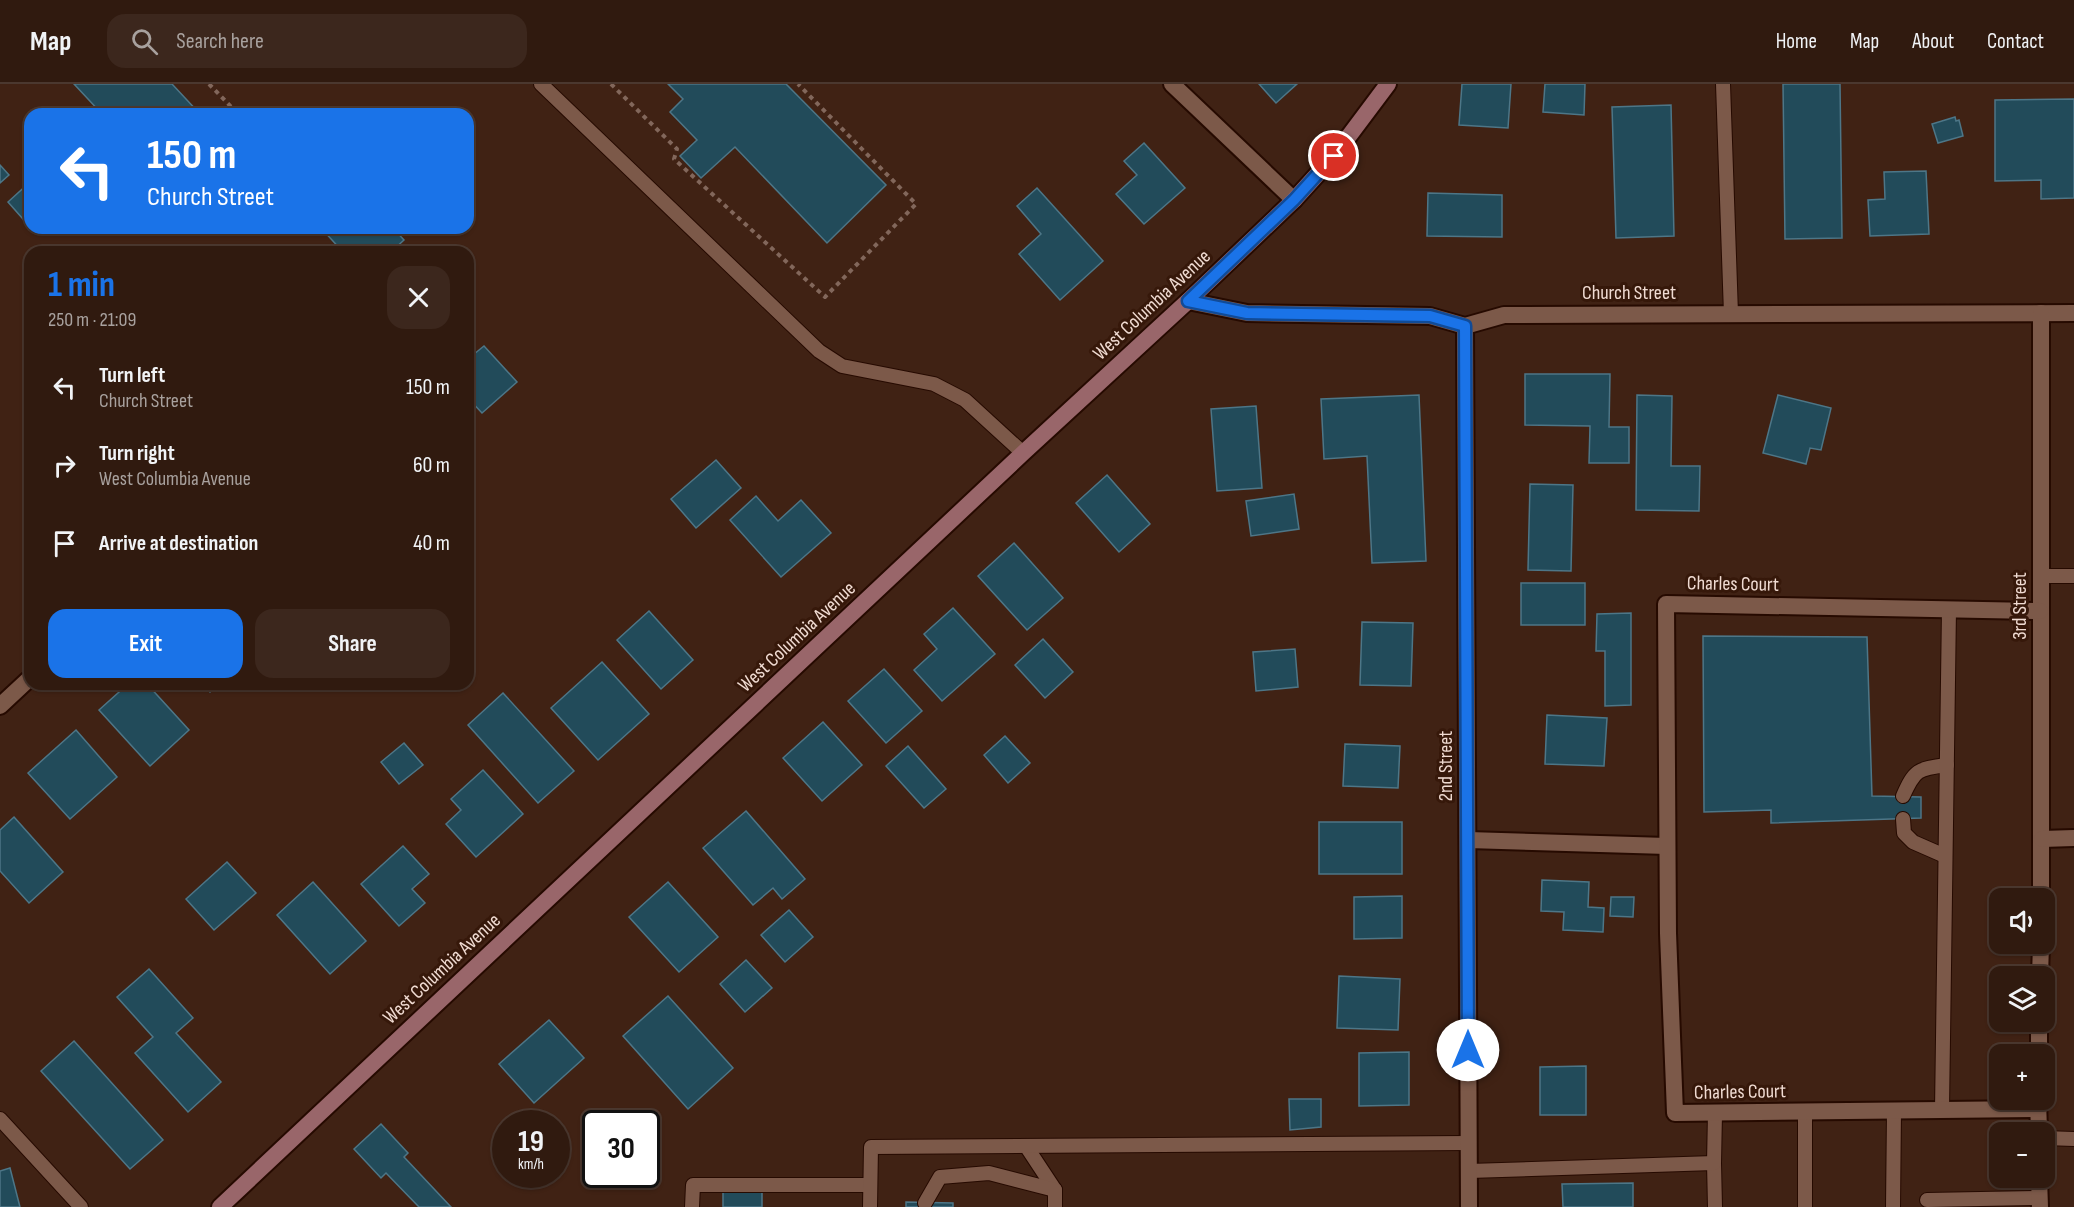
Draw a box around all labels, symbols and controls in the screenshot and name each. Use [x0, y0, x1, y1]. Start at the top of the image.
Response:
search box [107, 14, 527, 68]
text: Map [30, 25, 71, 58]
icon: search [128, 25, 161, 58]
text: Search here [176, 28, 264, 55]
text: Home [1776, 29, 1817, 54]
text: Map [1850, 29, 1879, 54]
text: About [1912, 29, 1954, 54]
text: Contact [1987, 29, 2044, 54]
text: 150 m [147, 130, 236, 181]
pin [1308, 130, 1359, 181]
icon: left [48, 132, 126, 210]
icon: arrive [1317, 139, 1350, 172]
text: Church Street [147, 181, 274, 213]
street label: West Columbia Avenue [1088, 244, 1216, 366]
text: 1 min [48, 264, 115, 307]
button: close [387, 266, 450, 329]
street label: Church Street [1582, 281, 1676, 305]
text: 250 m · 21:09 [48, 308, 136, 332]
text: Turn left [99, 362, 165, 389]
icon: left [48, 371, 81, 404]
text: 150 m [406, 374, 450, 401]
text: Church Street [99, 389, 193, 413]
text: Turn right [99, 440, 175, 467]
icon: right [48, 449, 81, 482]
text: 60 m [413, 452, 450, 479]
text: West Columbia Avenue [99, 467, 251, 491]
icon: arrive [48, 527, 81, 560]
text: Arrive at destination [99, 530, 258, 557]
text: 40 m [413, 530, 450, 557]
street label: Charles Court [1687, 571, 1779, 597]
street label: 3rd Street [2008, 572, 2032, 640]
street label: West Columbia Avenue [733, 576, 861, 698]
button: Exit [48, 609, 243, 678]
button: Share [255, 609, 450, 678]
street label: 2nd Street [1434, 731, 1458, 801]
map controls [1989, 888, 2055, 1188]
button: sound [1989, 888, 2055, 954]
street label: West Columbia Avenue [378, 908, 506, 1030]
button: layers [1989, 966, 2055, 1032]
position arrow [1436, 1018, 1500, 1082]
button: + [1989, 1044, 2055, 1110]
street label: Charles Court [1694, 1079, 1786, 1105]
speed limit sign: 30 [582, 1110, 660, 1188]
button: − [1989, 1122, 2055, 1188]
text: 19 [518, 1124, 544, 1160]
text: km/h [518, 1155, 544, 1174]

